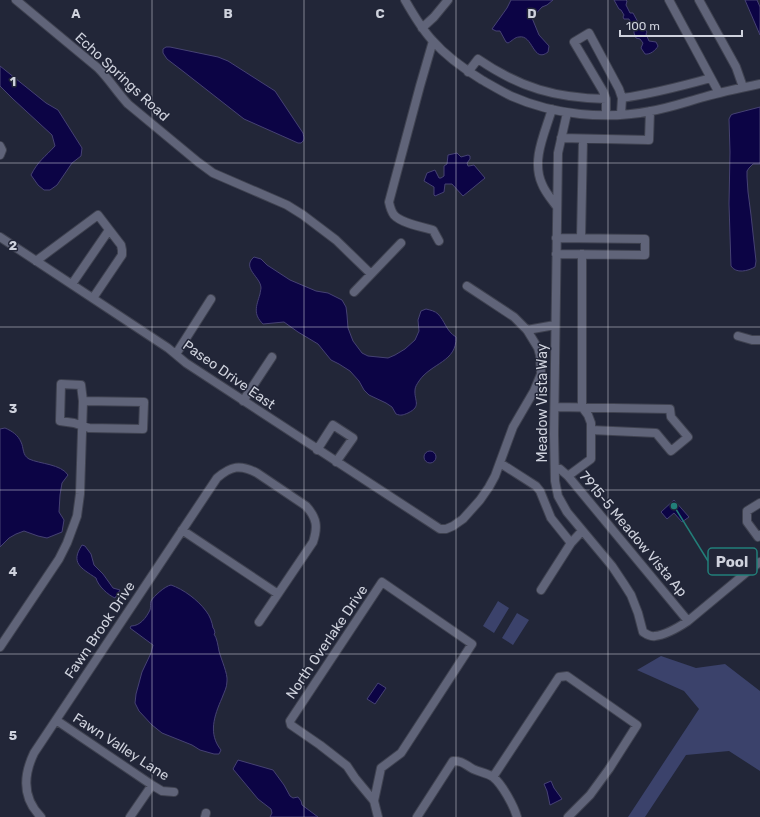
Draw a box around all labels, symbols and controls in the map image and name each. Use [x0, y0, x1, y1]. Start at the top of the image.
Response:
text: A [71, 6, 81, 21]
text: B [223, 6, 233, 21]
text: C [375, 6, 385, 21]
text: D [527, 6, 537, 21]
scale bar [620, 12, 742, 38]
text: 100 m [626, 19, 660, 33]
street label: Echo Springs Road [71, 29, 173, 125]
text: 1 [10, 74, 16, 89]
text: 2 [9, 238, 17, 253]
street label: Paseo Drive East [179, 337, 279, 414]
street label: Meadow Vista Way [534, 343, 551, 463]
text: 3 [9, 401, 18, 416]
street label: 7915-5 Meadow Vista Ap [576, 468, 690, 600]
callout: Pool [708, 548, 757, 575]
text: Pool [716, 553, 748, 571]
text: 4 [9, 564, 18, 579]
street label: Fawn Brook Drive [61, 578, 139, 682]
street label: North Overlake Drive [283, 582, 371, 702]
street label: Fawn Valley Lane [70, 710, 172, 785]
text: 5 [9, 728, 17, 743]

